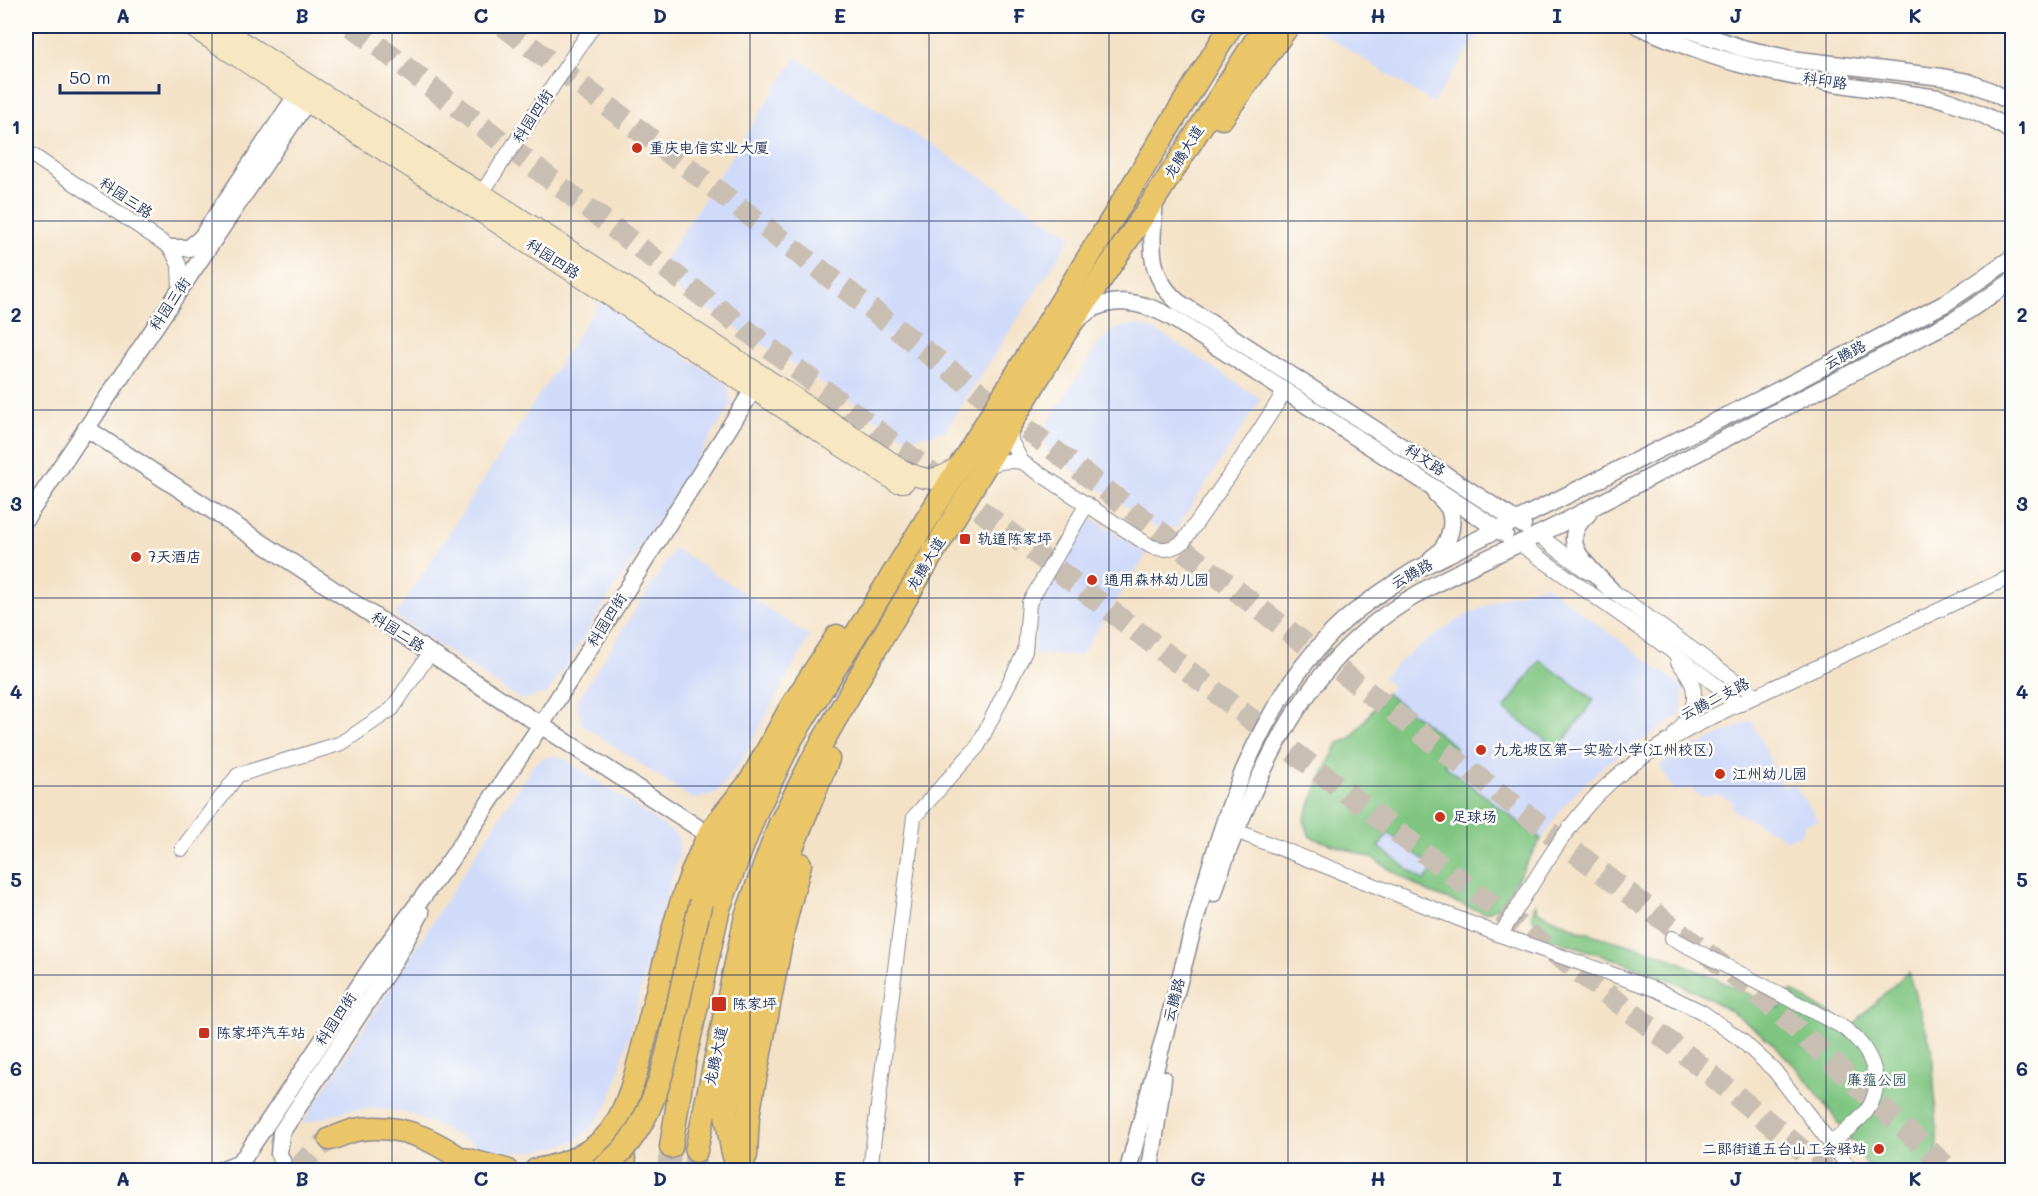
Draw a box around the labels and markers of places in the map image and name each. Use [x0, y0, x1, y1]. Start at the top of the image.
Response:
place label: 重庆电信实业大厦 [649, 137, 769, 157]
marker: 重庆电信实业大厦 [630, 141, 644, 155]
place label: 轨道陈家坪 [977, 528, 1052, 548]
marker: 轨道陈家坪 [958, 532, 972, 546]
place label: 7天酒店 [148, 546, 201, 566]
marker: 7天酒店 [129, 550, 143, 564]
place label: 通用森林幼儿园 [1104, 569, 1209, 589]
marker: 通用森林幼儿园 [1085, 573, 1099, 587]
place label: 九龙坡区第一实验小学(江州校区) [1493, 739, 1713, 759]
marker: 九龙坡区第一实验小学(江州校区) [1474, 743, 1488, 757]
place label: 江州幼儿园 [1732, 763, 1807, 783]
marker: 江州幼儿园 [1713, 767, 1727, 781]
place label: 足球场 [1452, 806, 1497, 826]
marker: 足球场 [1433, 810, 1447, 824]
place label: 陈家坪 [732, 993, 777, 1013]
marker: 陈家坪 [710, 995, 728, 1013]
place label: 陈家坪汽车站 [216, 1022, 306, 1042]
marker: 陈家坪汽车站 [197, 1026, 211, 1040]
place label: 二郎街道五台山工会驿站 [1702, 1138, 1867, 1158]
marker: 二郎街道五台山工会驿站 [1872, 1142, 1886, 1156]

